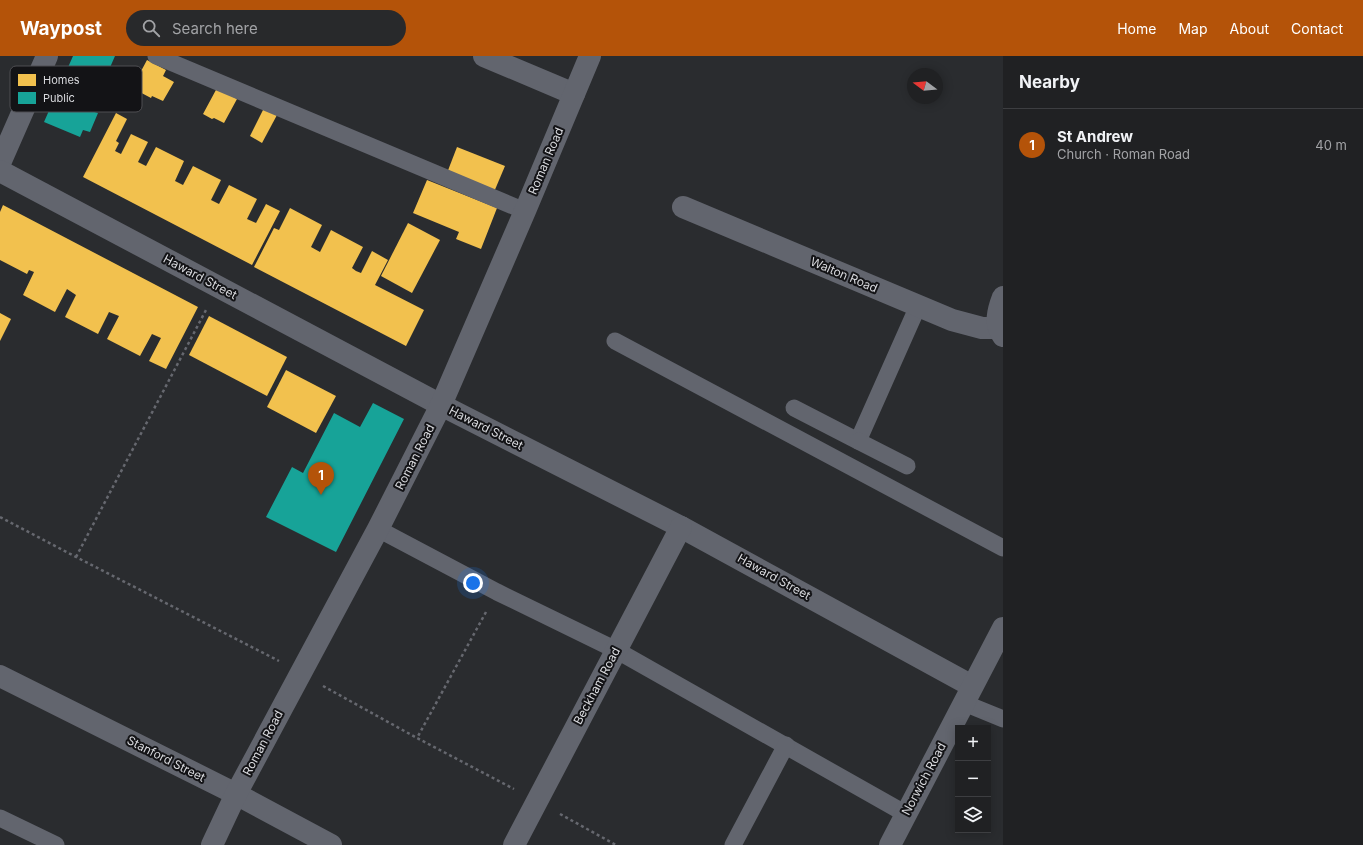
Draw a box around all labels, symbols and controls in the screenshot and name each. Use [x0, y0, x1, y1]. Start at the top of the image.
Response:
search box [126, 10, 406, 46]
text: Waypost [20, 17, 102, 40]
icon: search [140, 17, 162, 39]
text: Search here [172, 19, 258, 38]
text: Home [1117, 20, 1156, 37]
text: Map [1178, 20, 1208, 37]
text: About [1230, 20, 1269, 37]
text: Contact [1291, 20, 1343, 37]
legend [10, 66, 142, 112]
north arrow [907, 68, 943, 104]
text: Nearby [1019, 72, 1080, 92]
text: Homes [43, 73, 80, 87]
text: Public [43, 91, 75, 105]
street label: Roman Road [525, 125, 566, 197]
text: St Andrew [1057, 127, 1133, 146]
text: 1 [1029, 137, 1035, 153]
text: 40 m [1315, 137, 1347, 153]
text: Church · Roman Road [1057, 146, 1190, 162]
street label: Haward Street [161, 251, 240, 302]
street label: Walton Road [808, 254, 880, 295]
street label: Haward Street [447, 402, 526, 453]
street label: Roman Road [392, 422, 437, 492]
pin: 1 [308, 462, 334, 495]
street label: Haward Street [735, 550, 813, 603]
your location [463, 573, 483, 593]
street label: Beckham Road [570, 645, 623, 727]
street label: Roman Road [239, 708, 286, 778]
map controls [955, 725, 991, 833]
button: + [955, 725, 991, 761]
street label: Stanford Street [125, 732, 208, 785]
street label: Norwich Road [898, 740, 949, 818]
button: − [955, 761, 991, 797]
button: layers [955, 797, 991, 833]

